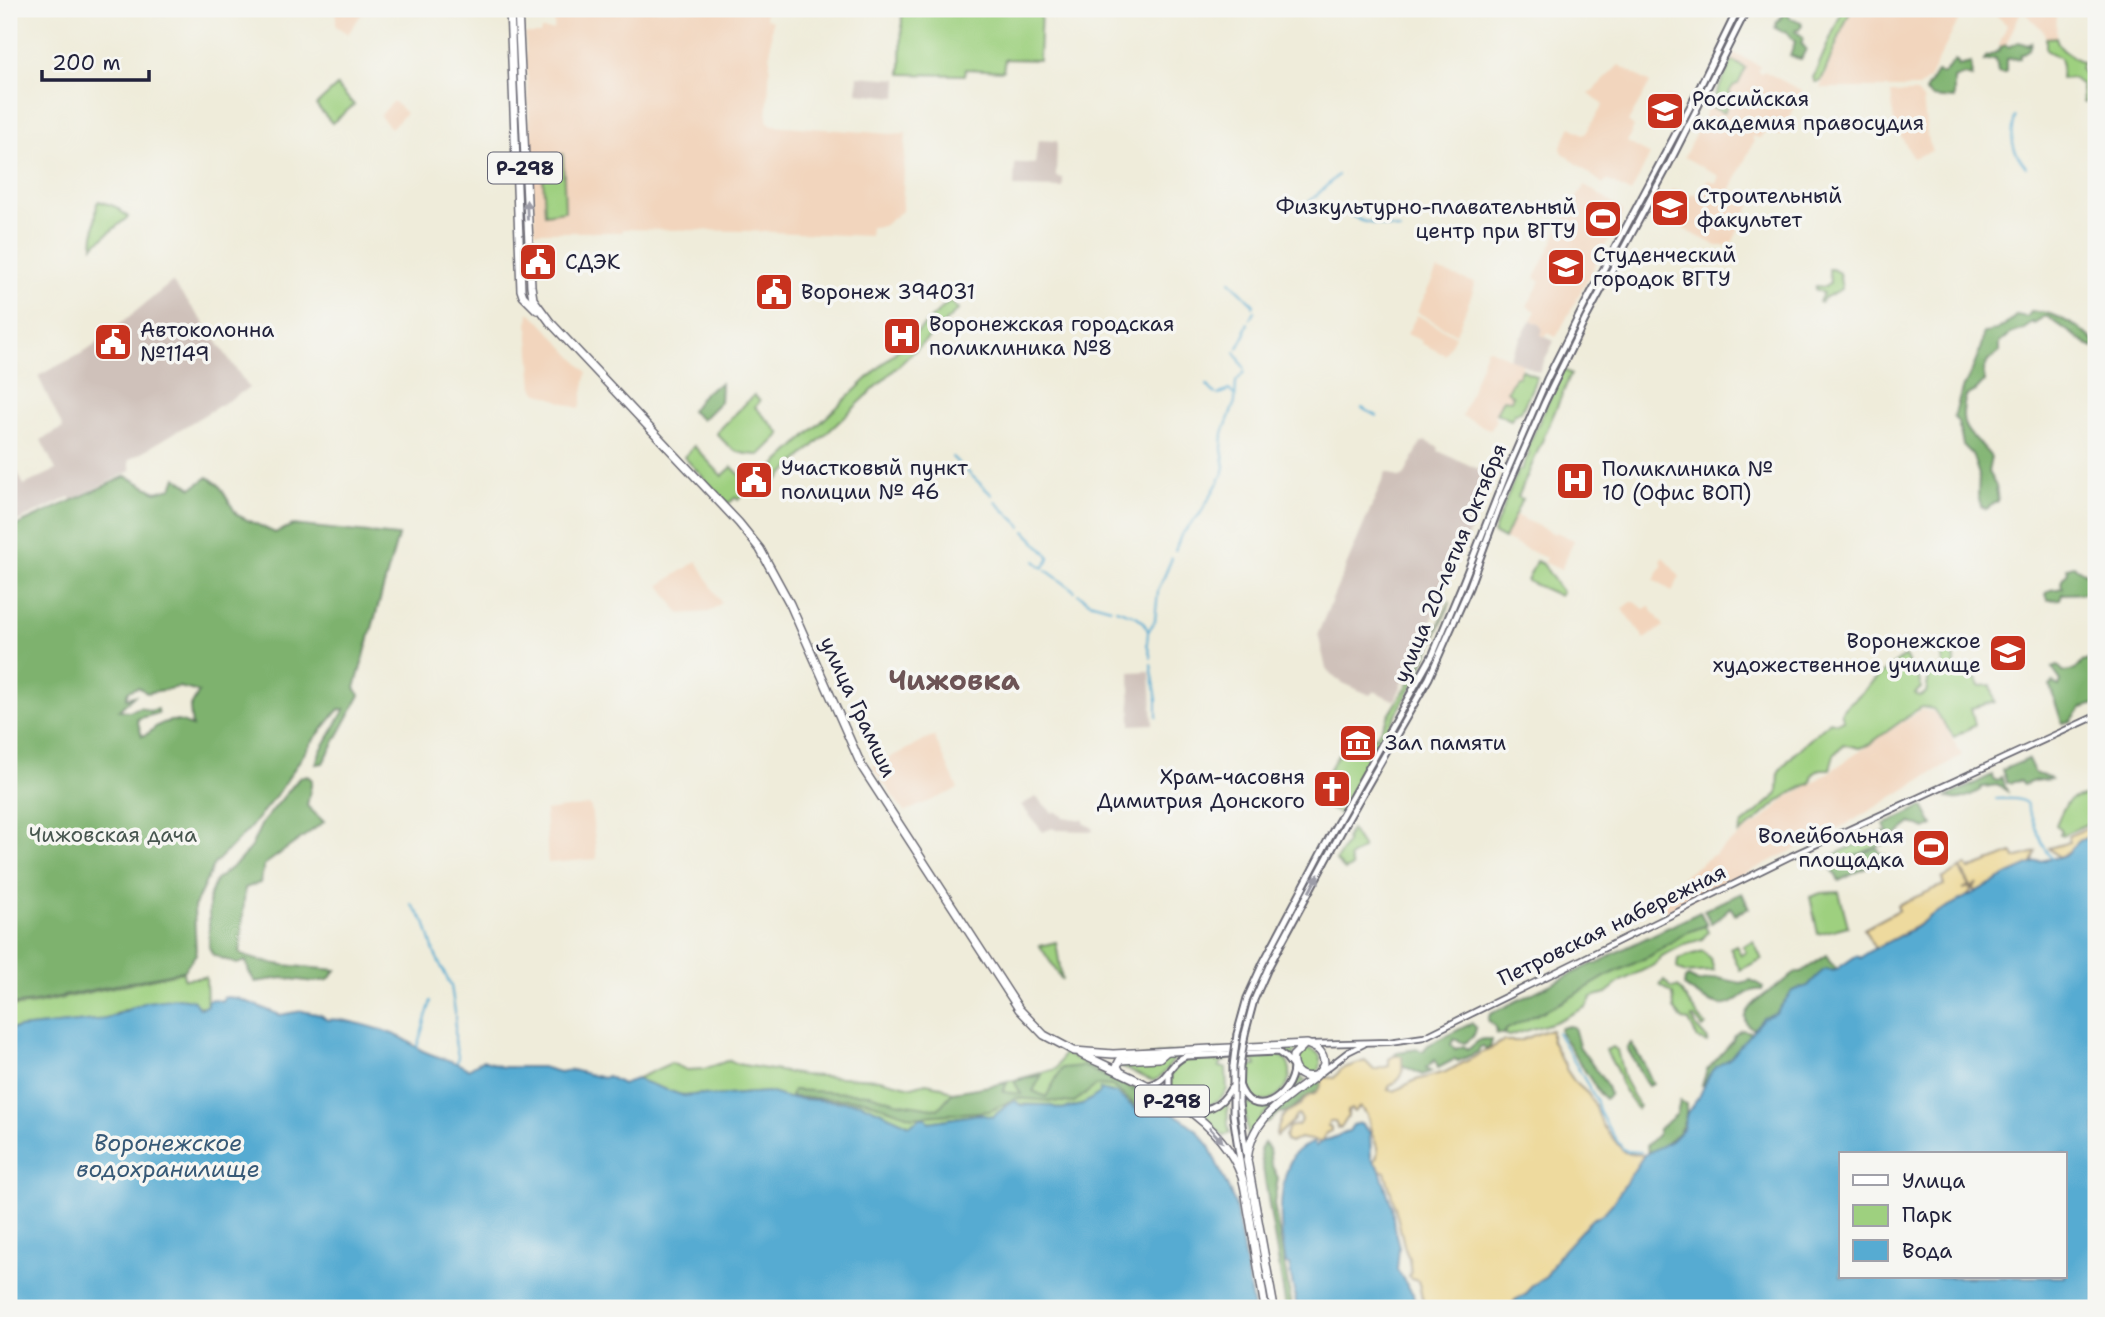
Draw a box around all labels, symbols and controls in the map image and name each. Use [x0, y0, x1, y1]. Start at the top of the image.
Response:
scale bar [42, 38, 149, 82]
text: 200 m [52, 49, 121, 77]
place label: Российская академия правосудия [1692, 85, 1924, 137]
school or university icon: Российская академия правосудия [1644, 90, 1686, 132]
road number: Р-298 [488, 152, 562, 184]
place label: Строительный факультет [1697, 182, 1842, 234]
school or university icon: Строительный факультет [1649, 187, 1691, 229]
place label: Физкультурно-плавательный центр при ВГТУ [1276, 193, 1576, 245]
sports icon: Физкультурно-плавательный центр при ВГТУ [1582, 198, 1624, 240]
one-way arrow [522, 199, 533, 221]
public building icon: СДЭК [517, 241, 559, 283]
place label: Студенческий городок ВГТУ [1593, 241, 1736, 293]
school or university icon: Студенческий городок ВГТУ [1545, 246, 1587, 288]
place label: СДЭК [565, 248, 621, 276]
public building icon: Воронеж 394031 [753, 271, 795, 313]
place label: Воронеж 394031 [801, 278, 975, 306]
place label: Воронежская городская поликлиника №8 [929, 310, 1174, 362]
hospital icon: Воронежская городская поликлиника №8 [881, 315, 923, 357]
place label: Автоколонна №1149 [140, 316, 274, 368]
public building icon: Автоколонна №1149 [92, 321, 134, 363]
street label: улица 20-летия Октября [1387, 439, 1513, 687]
place label: Участковый пункт полиции № 46 [781, 454, 968, 506]
place label: Поликлиника № 10 (Офис ВОП) [1602, 455, 1773, 507]
public building icon: Участковый пункт полиции № 46 [733, 459, 775, 501]
hospital icon: Поликлиника № 10 (Офис ВОП) [1554, 460, 1596, 502]
place label: Воронежское художественное училище [1713, 627, 1981, 679]
street label: улица Грамши [813, 632, 903, 782]
school or university icon: Воронежское художественное училище [1987, 632, 2029, 674]
district label: Чижовка [888, 661, 1020, 699]
museum icon: Зал памяти [1337, 722, 1379, 764]
place label: Зал памяти [1385, 729, 1507, 757]
place label: Храм-часовня Димитрия Донского [1097, 763, 1305, 815]
church icon: Храм-часовня Димитрия Донского [1311, 768, 1353, 810]
park label: Чижовская дача [29, 821, 197, 849]
place label: Волейбольная площадка [1758, 822, 1904, 874]
sports icon: Волейбольная площадка [1910, 827, 1952, 869]
street label: Петровская набережная [1493, 858, 1731, 992]
one-way arrow [1308, 873, 1320, 893]
road number: Р-298 [1135, 1086, 1209, 1116]
one-way arrow [1208, 1126, 1224, 1144]
water label: Воронежское водохранилище [76, 1128, 260, 1184]
legend [1839, 1152, 2066, 1278]
text: Улица [1902, 1167, 1965, 1195]
text: Парк [1902, 1201, 1952, 1229]
text: Вода [1902, 1237, 1952, 1265]

